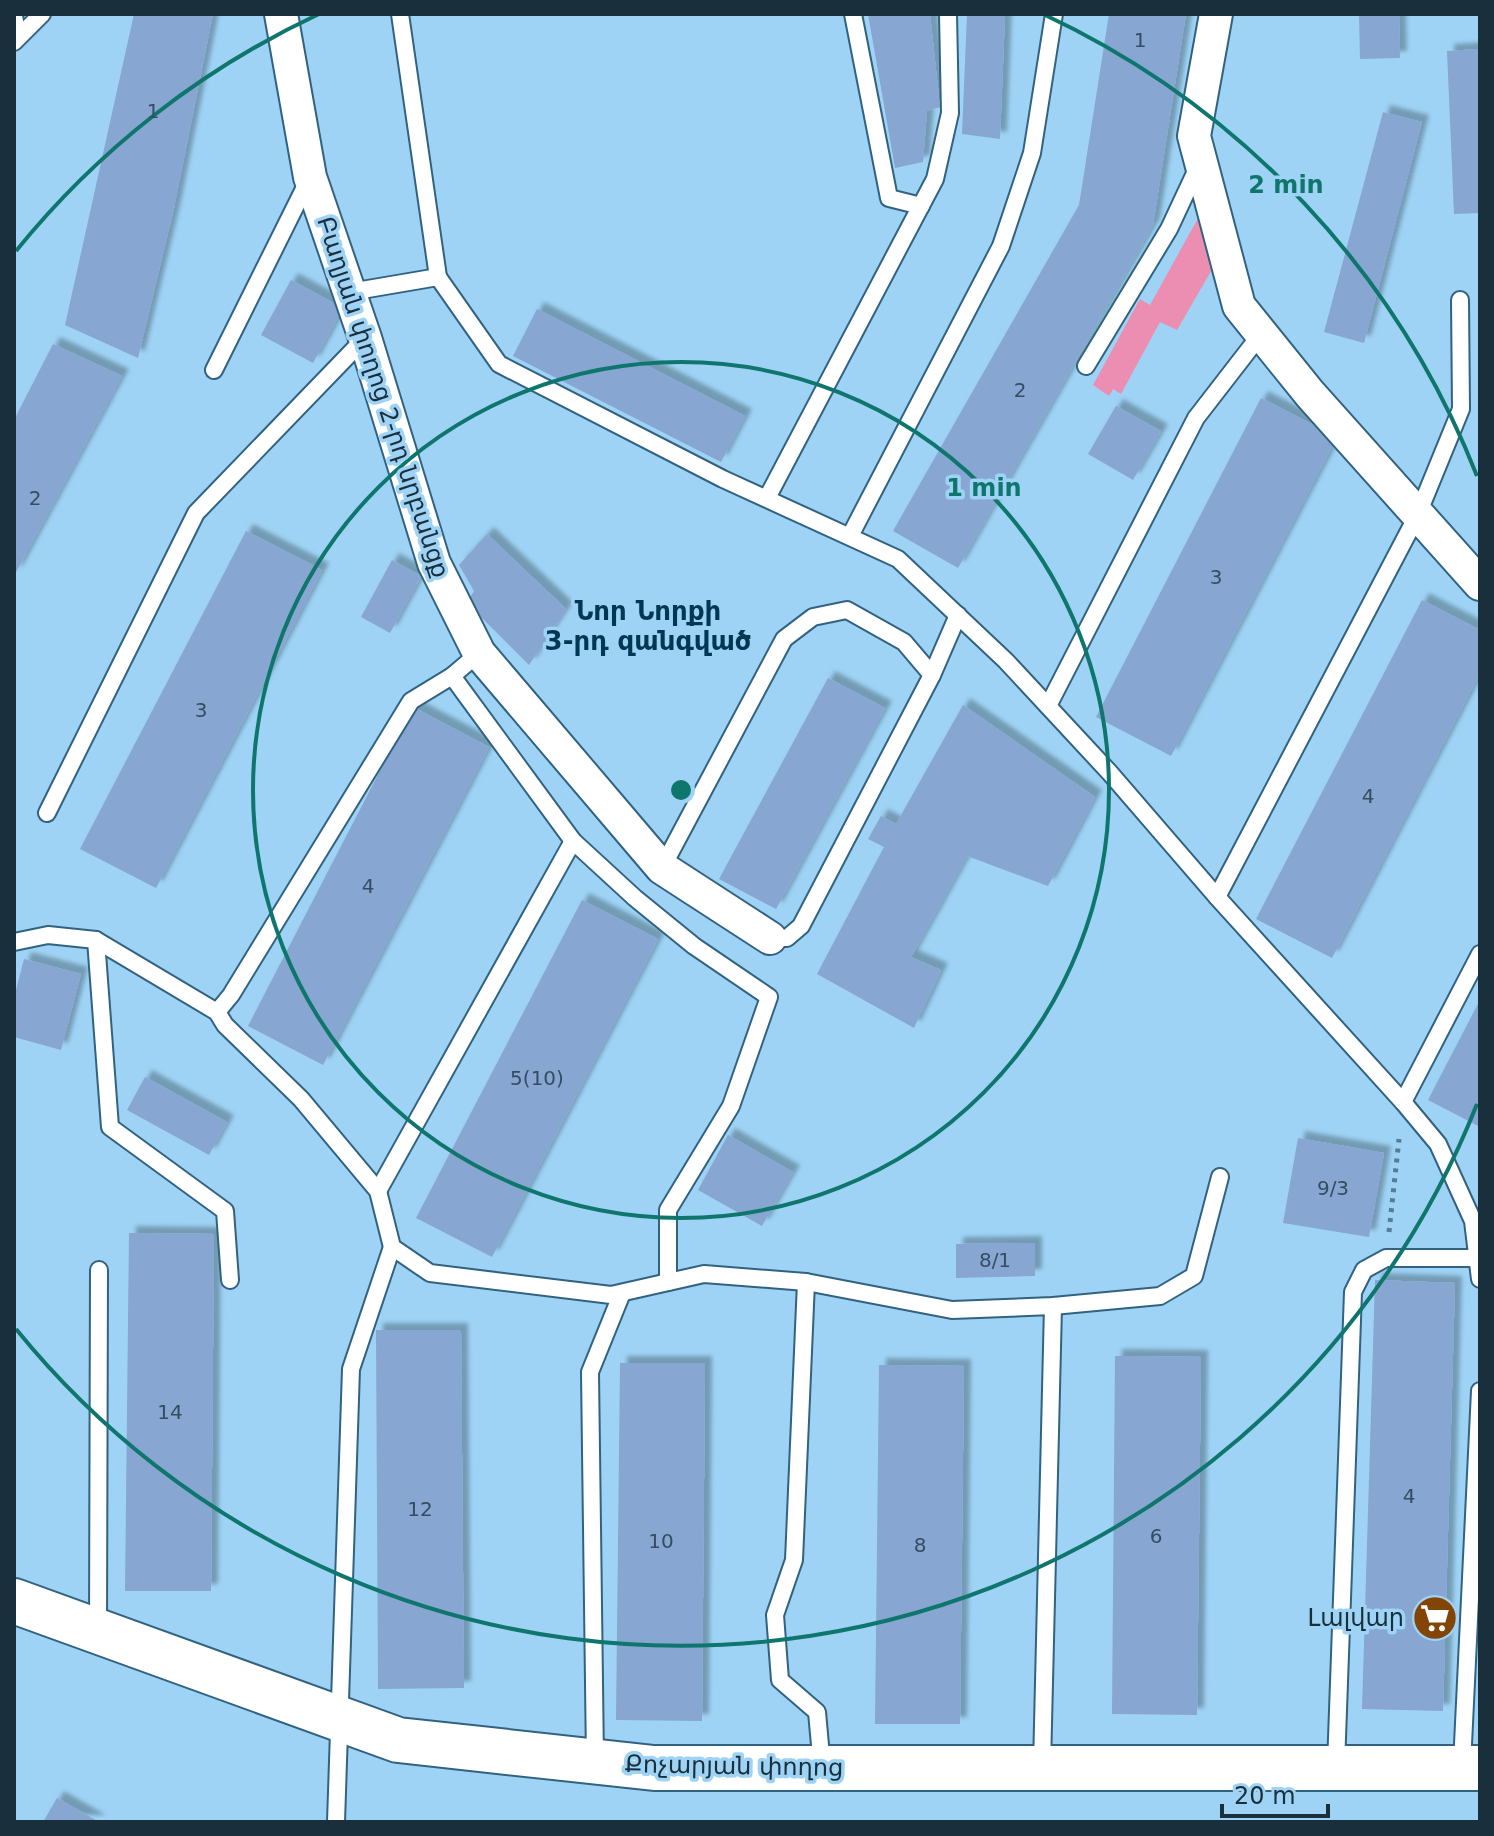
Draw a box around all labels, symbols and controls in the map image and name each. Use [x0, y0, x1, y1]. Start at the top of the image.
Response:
house number: 1 [1134, 28, 1146, 52]
house number: 1 [147, 99, 159, 123]
text: 2 min [1248, 171, 1324, 199]
street label: Բաղյան փողոց 2-րդ նրբանցք [311, 213, 455, 581]
house number: 2 [1014, 378, 1026, 402]
text: 1 min [946, 474, 1022, 502]
house number: 2 [29, 486, 41, 510]
house number: 3 [1210, 565, 1222, 589]
district label: Նոր Նորքի 3-րդ զանգված [545, 596, 751, 656]
house number: 3 [195, 698, 207, 722]
centre of rings [667, 776, 695, 804]
house number: 4 [1362, 784, 1374, 808]
house number: 4 [362, 874, 374, 898]
house number: 5(10) [510, 1066, 564, 1090]
house number: 9/3 [1317, 1176, 1349, 1200]
house number: 8/1 [979, 1248, 1011, 1272]
house number: 14 [157, 1400, 183, 1424]
house number: 4 [1403, 1484, 1415, 1508]
house number: 12 [407, 1497, 433, 1521]
house number: 6 [1150, 1524, 1162, 1548]
house number: 10 [648, 1529, 674, 1553]
house number: 8 [914, 1533, 926, 1557]
supermarket icon: Լալվար [1411, 1594, 1459, 1642]
place label: Լալվար [1308, 1604, 1404, 1632]
street label: Քոչարյան փողոց [624, 1750, 844, 1782]
scale bar [1222, 1768, 1328, 1818]
text: 20 m [1234, 1782, 1296, 1810]

